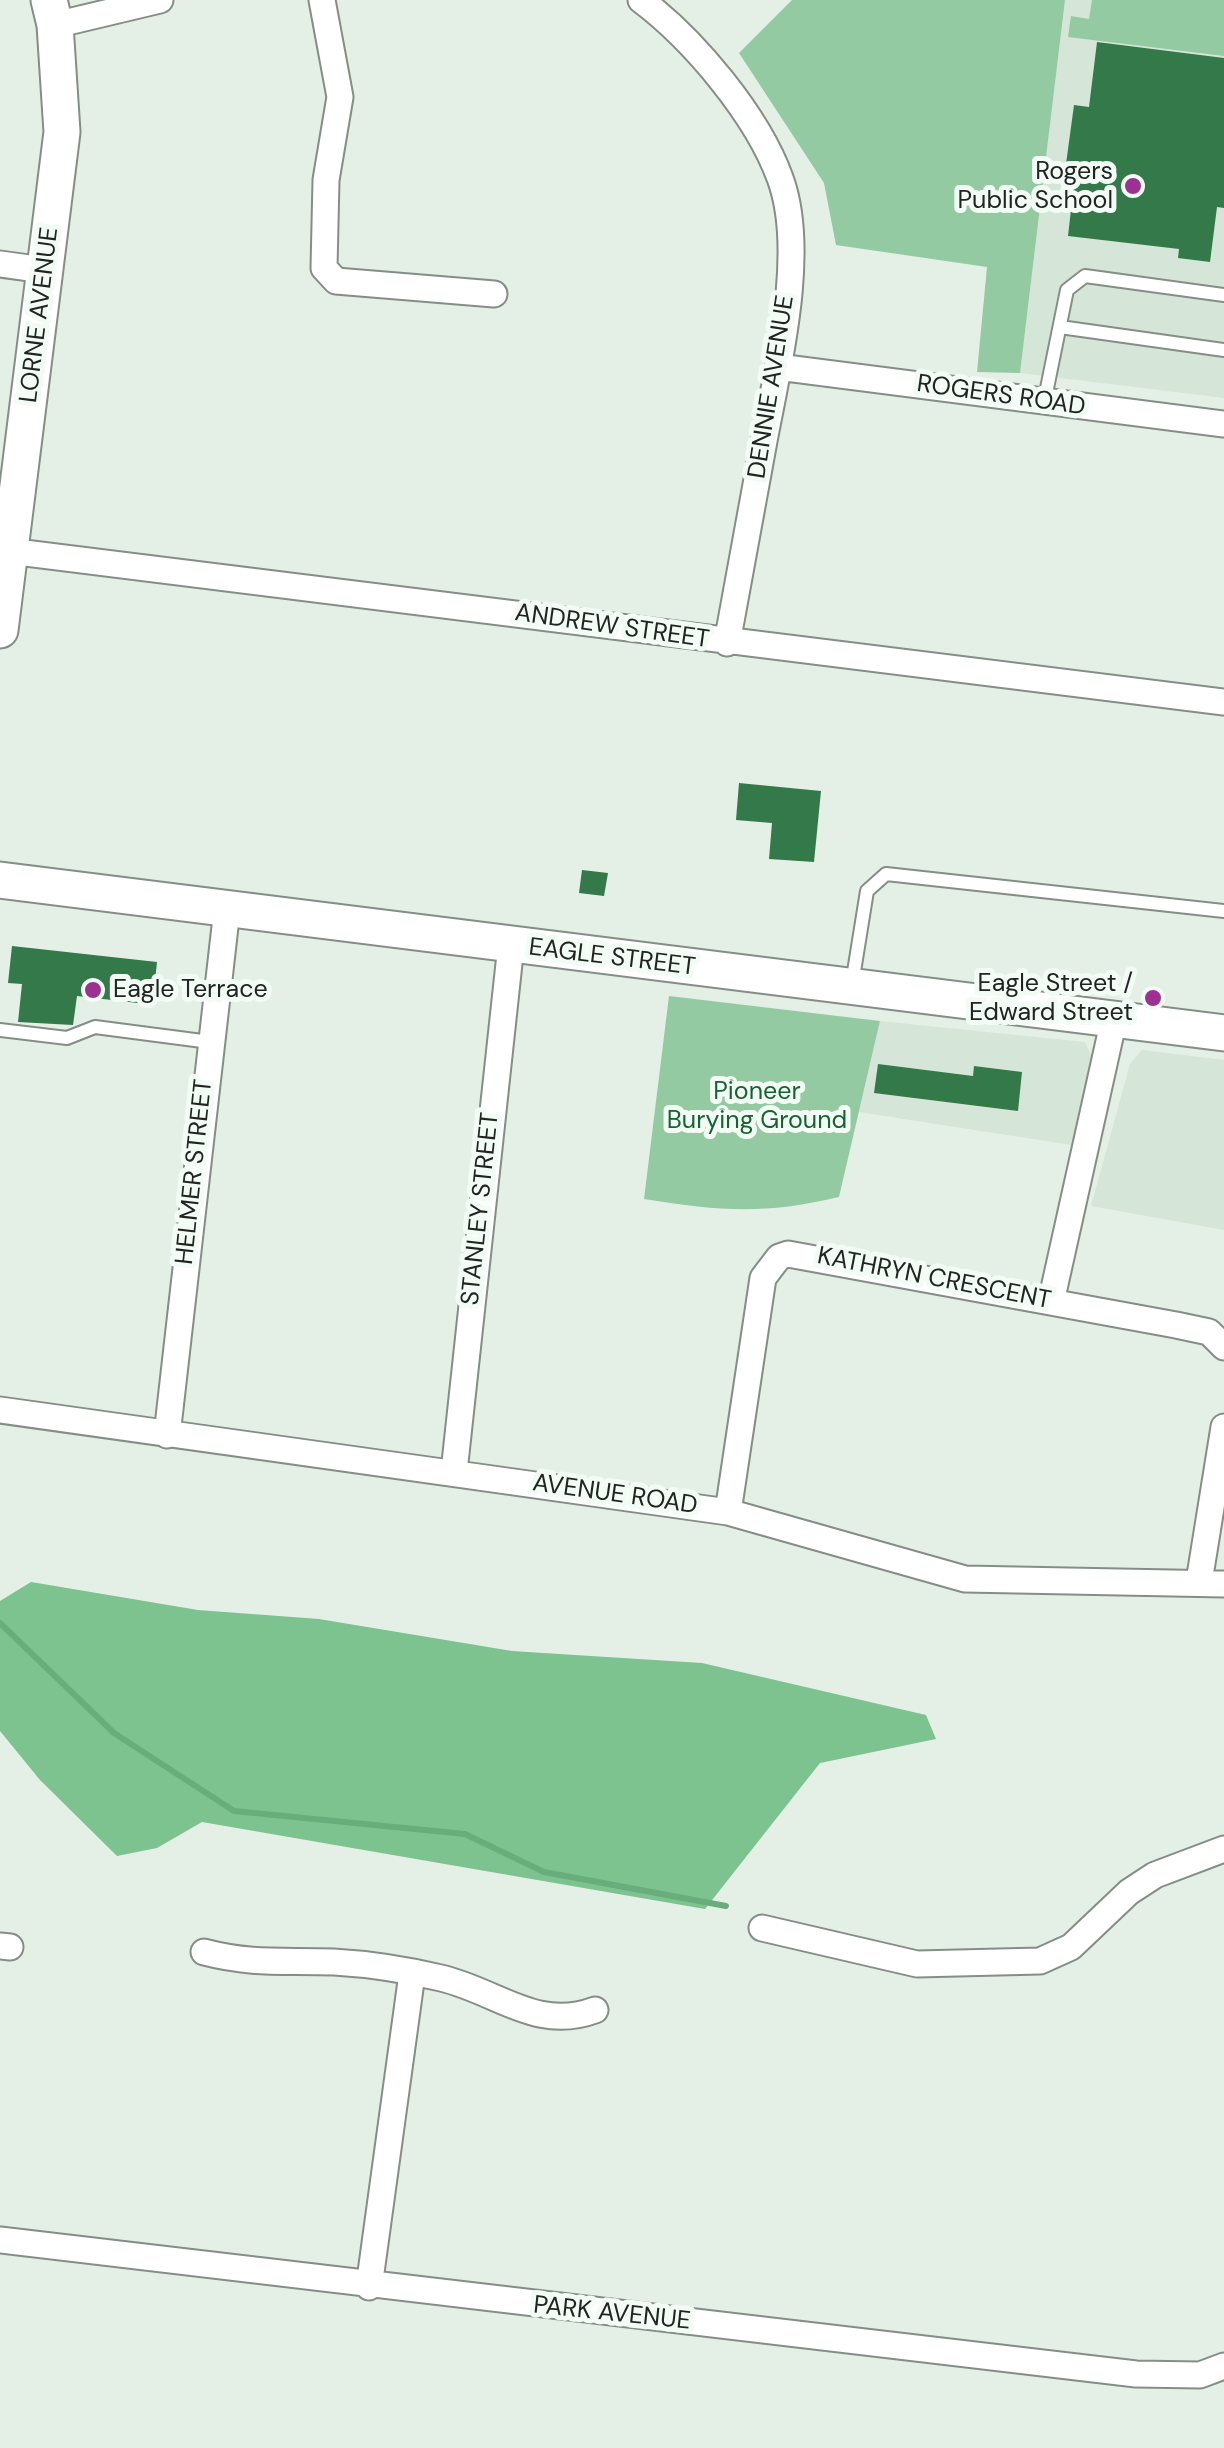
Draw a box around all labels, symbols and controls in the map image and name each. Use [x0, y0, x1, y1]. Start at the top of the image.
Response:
place label: Rogers Public School [958, 157, 1113, 216]
marker: Rogers Public School [1122, 175, 1144, 197]
street label: LORNE AVENUE [14, 226, 66, 404]
street label: DENNIE AVENUE [743, 293, 801, 481]
street label: ROGERS ROAD [915, 369, 1087, 423]
street label: ANDREW STREET [513, 598, 711, 656]
street label: EAGLE STREET [527, 933, 697, 983]
place label: Eagle Street / Edward Street [969, 969, 1133, 1028]
place label: Eagle Terrace [113, 975, 268, 1005]
marker: Eagle Terrace [82, 979, 104, 1001]
marker: Eagle Street / Edward Street [1142, 987, 1164, 1009]
park label: Pioneer Burying Ground [667, 1077, 847, 1136]
street label: HELMER STREET [170, 1078, 220, 1266]
street label: STANLEY STREET [456, 1111, 506, 1307]
street label: KATHRYN CRESCENT [815, 1242, 1053, 1316]
street label: AVENUE ROAD [531, 1469, 699, 1521]
street label: PARK AVENUE [532, 2291, 692, 2337]

